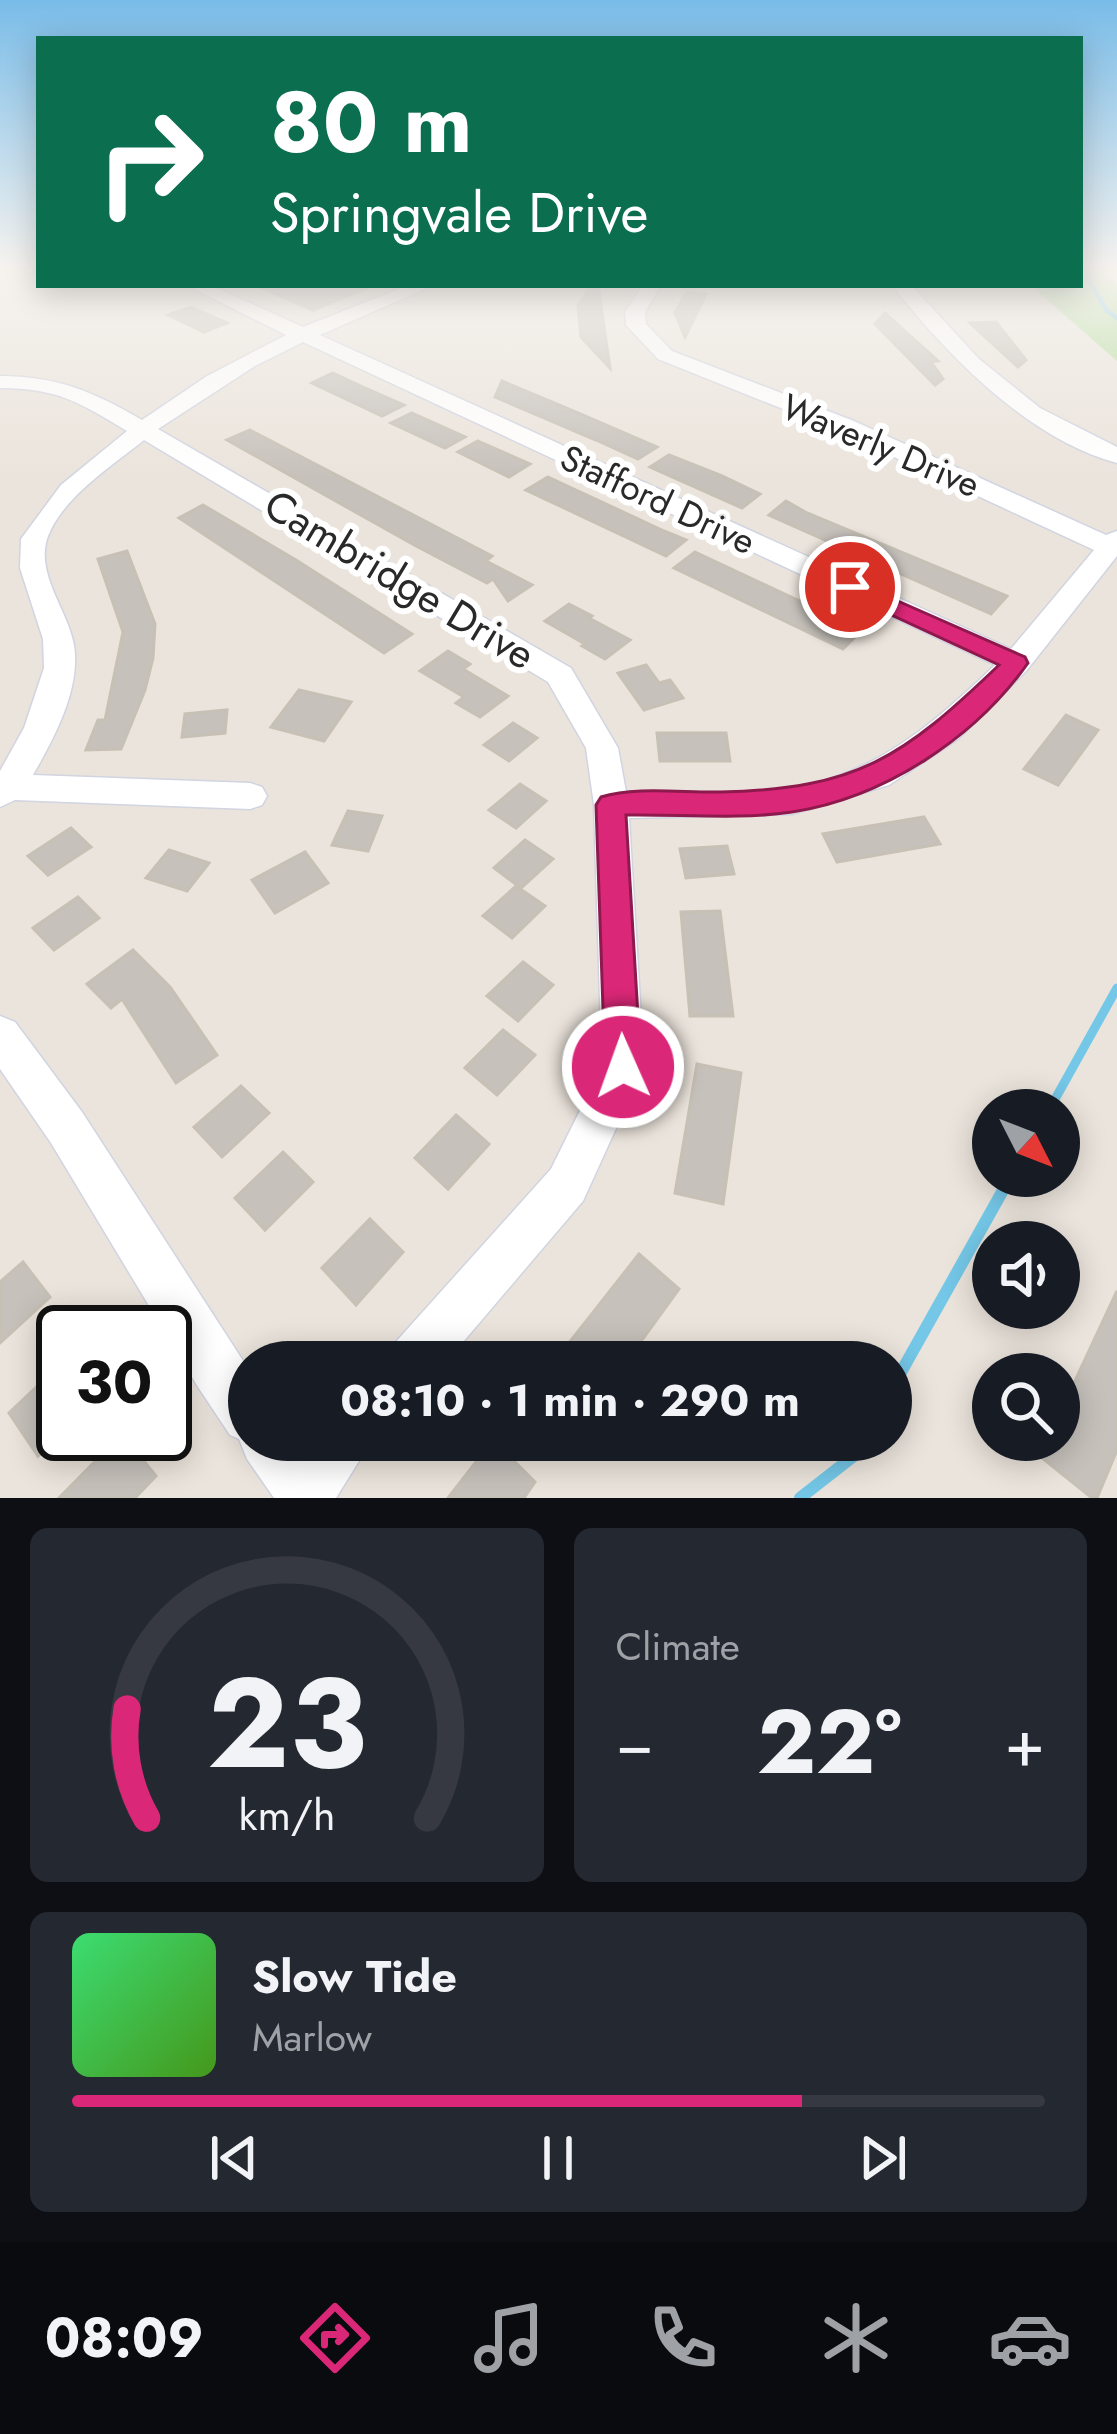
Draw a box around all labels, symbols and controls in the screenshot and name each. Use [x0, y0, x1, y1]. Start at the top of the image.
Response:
text: 80 m [270, 62, 472, 184]
icon: right [72, 84, 228, 240]
text: Springvale Drive [270, 174, 648, 252]
street label: Waverly Drive [774, 380, 988, 510]
street label: Stafford Drive [552, 431, 764, 567]
street label: Cambridge Drive [253, 474, 547, 684]
pin [799, 536, 901, 638]
icon: arrive [817, 554, 883, 620]
position arrow [560, 1004, 686, 1130]
north arrow [972, 1089, 1080, 1197]
map controls [972, 1089, 1080, 1461]
button: sound [972, 1221, 1080, 1329]
speed limit sign: 30 [36, 1305, 192, 1461]
button: search [972, 1353, 1080, 1461]
text: 08:10 · 1 min · 290 m [340, 1368, 800, 1433]
text: Climate [616, 1618, 740, 1675]
text: 23 [207, 1633, 366, 1814]
text: 22° [757, 1677, 902, 1807]
text: − [616, 1695, 654, 1791]
text: + [1004, 1695, 1045, 1791]
text: km/h [238, 1784, 335, 1846]
text: Slow Tide [252, 1944, 457, 2009]
text: Marlow [252, 2009, 372, 2066]
icon: previous [201, 2125, 267, 2191]
icon: pause [525, 2125, 591, 2191]
icon: next [850, 2125, 916, 2191]
icon: directions [293, 2296, 377, 2380]
icon: music [467, 2296, 551, 2380]
icon: phone [641, 2296, 725, 2380]
icon: climate [814, 2296, 898, 2380]
icon: car [988, 2296, 1072, 2380]
text: 08:09 [45, 2299, 204, 2377]

